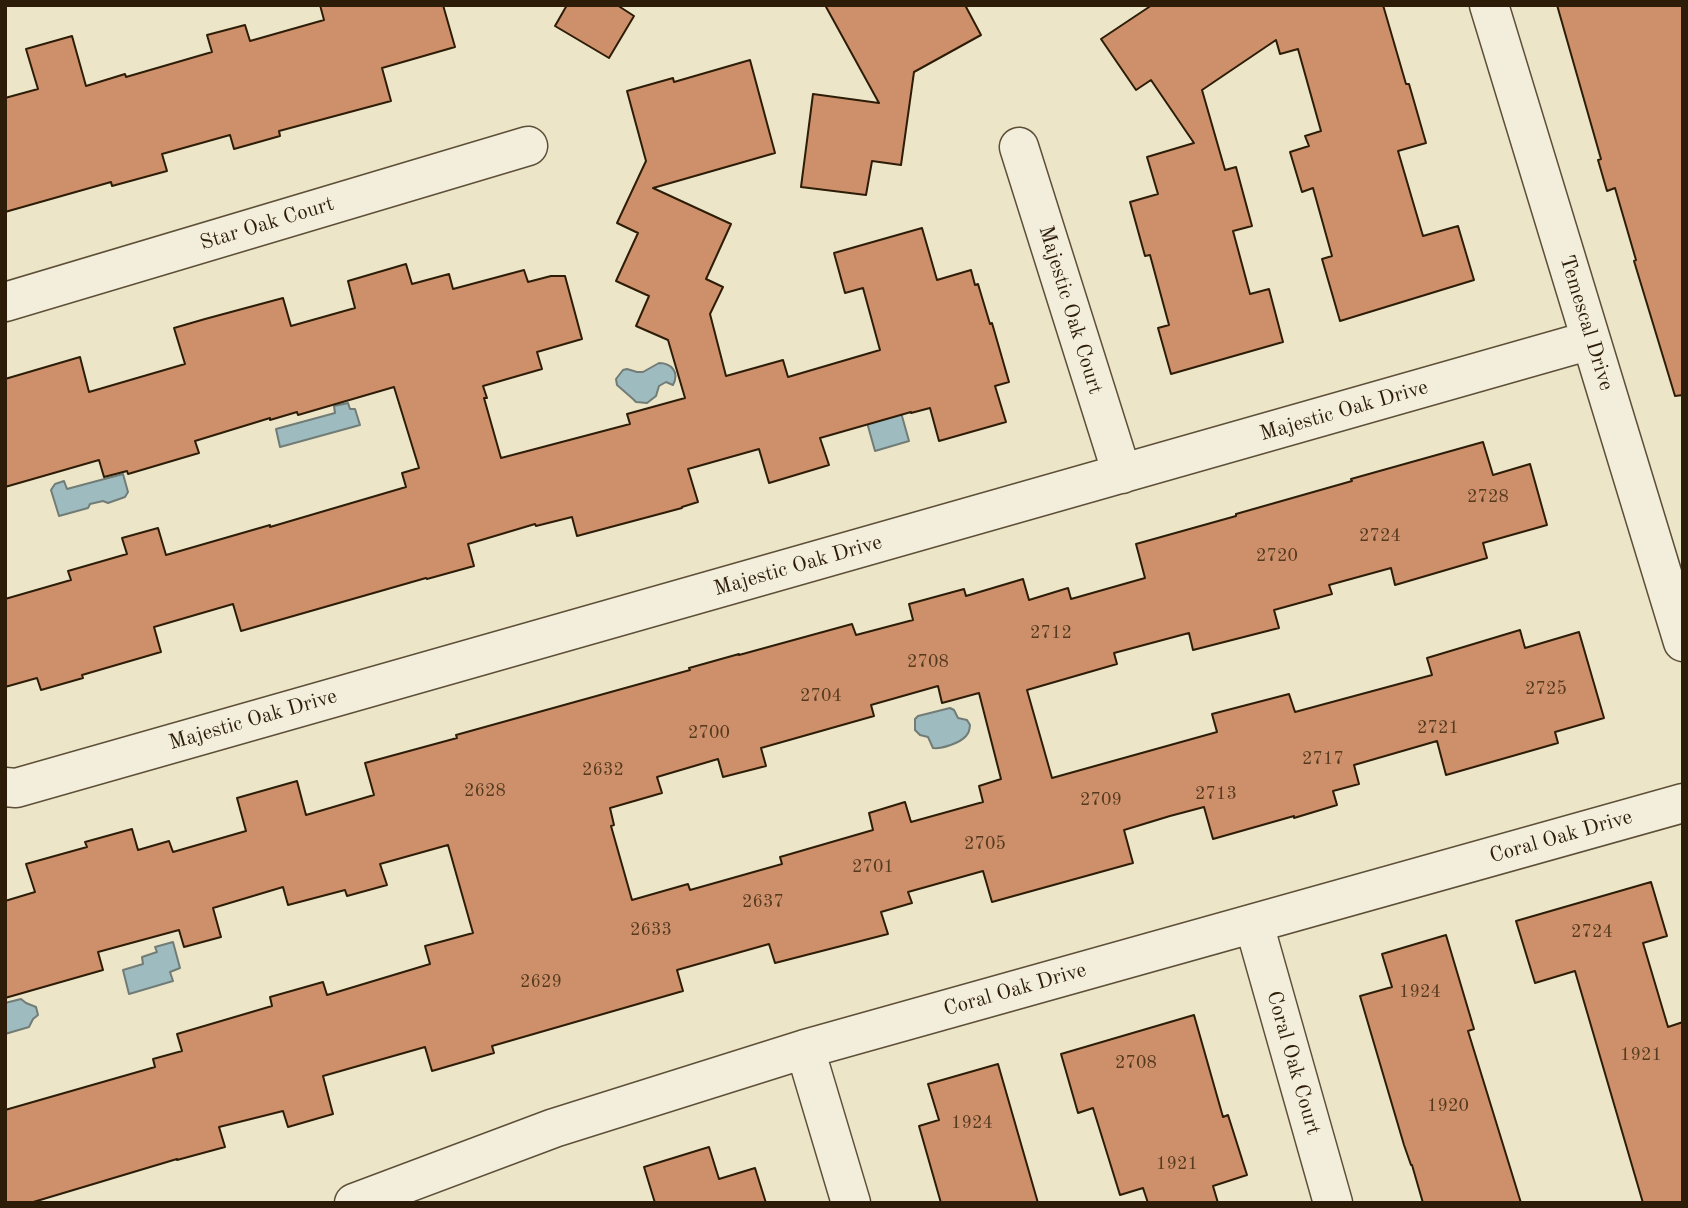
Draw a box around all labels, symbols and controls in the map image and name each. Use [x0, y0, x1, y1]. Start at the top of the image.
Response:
street label: Star Oak Court [197, 192, 337, 256]
street label: Majestic Oak Court [1032, 223, 1108, 397]
street label: Temescal Drive [1553, 252, 1619, 394]
street label: Majestic Oak Drive [1257, 375, 1431, 447]
house number: 2728 [1467, 486, 1509, 508]
house number: 2724 [1359, 525, 1401, 547]
street label: Majestic Oak Drive [711, 530, 885, 602]
house number: 2720 [1256, 545, 1298, 567]
house number: 2712 [1030, 622, 1072, 644]
house number: 2708 [907, 651, 949, 673]
house number: 2725 [1525, 678, 1567, 700]
street label: Majestic Oak Drive [166, 684, 340, 756]
house number: 2704 [800, 685, 842, 707]
house number: 2721 [1417, 717, 1459, 739]
house number: 2700 [688, 722, 730, 744]
house number: 2717 [1302, 748, 1344, 770]
house number: 2632 [582, 759, 624, 781]
house number: 2628 [464, 780, 506, 802]
house number: 2713 [1195, 783, 1237, 805]
house number: 2709 [1080, 789, 1122, 811]
street label: Coral Oak Drive [1487, 805, 1635, 869]
house number: 2705 [964, 833, 1006, 855]
house number: 2701 [852, 856, 894, 878]
house number: 2637 [742, 891, 784, 913]
house number: 2633 [630, 919, 672, 941]
house number: 2724 [1571, 921, 1613, 943]
street label: Coral Oak Drive [941, 958, 1089, 1022]
house number: 2629 [520, 971, 562, 993]
house number: 1924 [1399, 981, 1441, 1003]
street label: Coral Oak Court [1260, 988, 1326, 1138]
house number: 1921 [1620, 1044, 1662, 1066]
house number: 2708 [1115, 1052, 1157, 1074]
house number: 1920 [1427, 1095, 1469, 1117]
house number: 1924 [951, 1112, 993, 1134]
house number: 1921 [1156, 1153, 1198, 1175]

